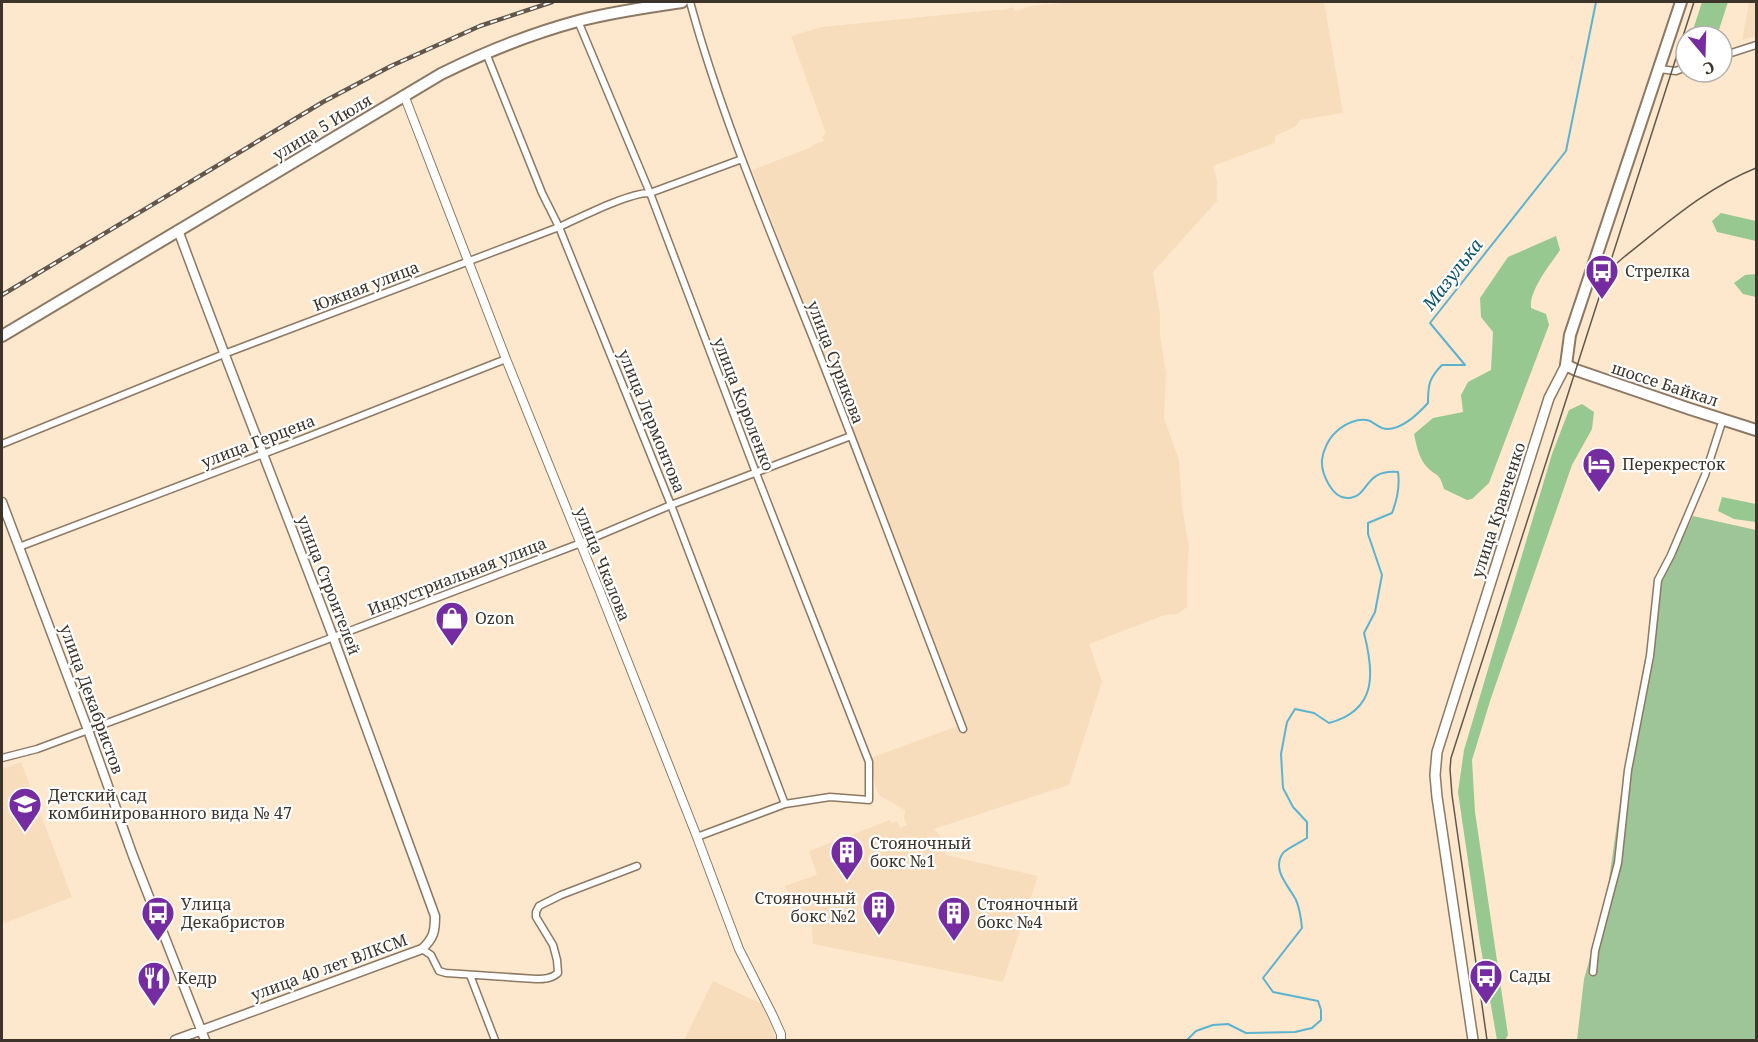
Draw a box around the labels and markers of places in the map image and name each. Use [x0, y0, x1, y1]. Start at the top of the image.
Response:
bus stop icon: Стрелка [1584, 253, 1620, 300]
place label: Стрелка [1625, 260, 1690, 282]
hotel icon: Перекресток [1581, 446, 1617, 493]
place label: Перекресток [1622, 453, 1726, 475]
shop icon: Ozon [434, 600, 470, 647]
place label: Ozon [475, 607, 515, 629]
place label: Детский сад комбинированного вида № 47 [48, 784, 292, 824]
school or university icon: Детский сад комбинированного вида № 47 [7, 786, 43, 833]
place label: Стояночный бокс №1 [870, 832, 972, 872]
building icon: Стояночный бокс №1 [829, 834, 865, 881]
place label: Стояночный бокс №2 [755, 887, 856, 927]
building icon: Стояночный бокс №2 [861, 889, 897, 936]
place label: Улица Декабристов [181, 893, 285, 933]
place label: Стояночный бокс №4 [977, 893, 1079, 933]
bus stop icon: Улица Декабристов [140, 895, 176, 942]
building icon: Стояночный бокс №4 [936, 895, 972, 942]
bus stop icon: Сады [1468, 958, 1504, 1005]
restaurant icon: Кедр [136, 960, 172, 1007]
place label: Сады [1509, 965, 1551, 987]
place label: Кедр [177, 967, 217, 989]

